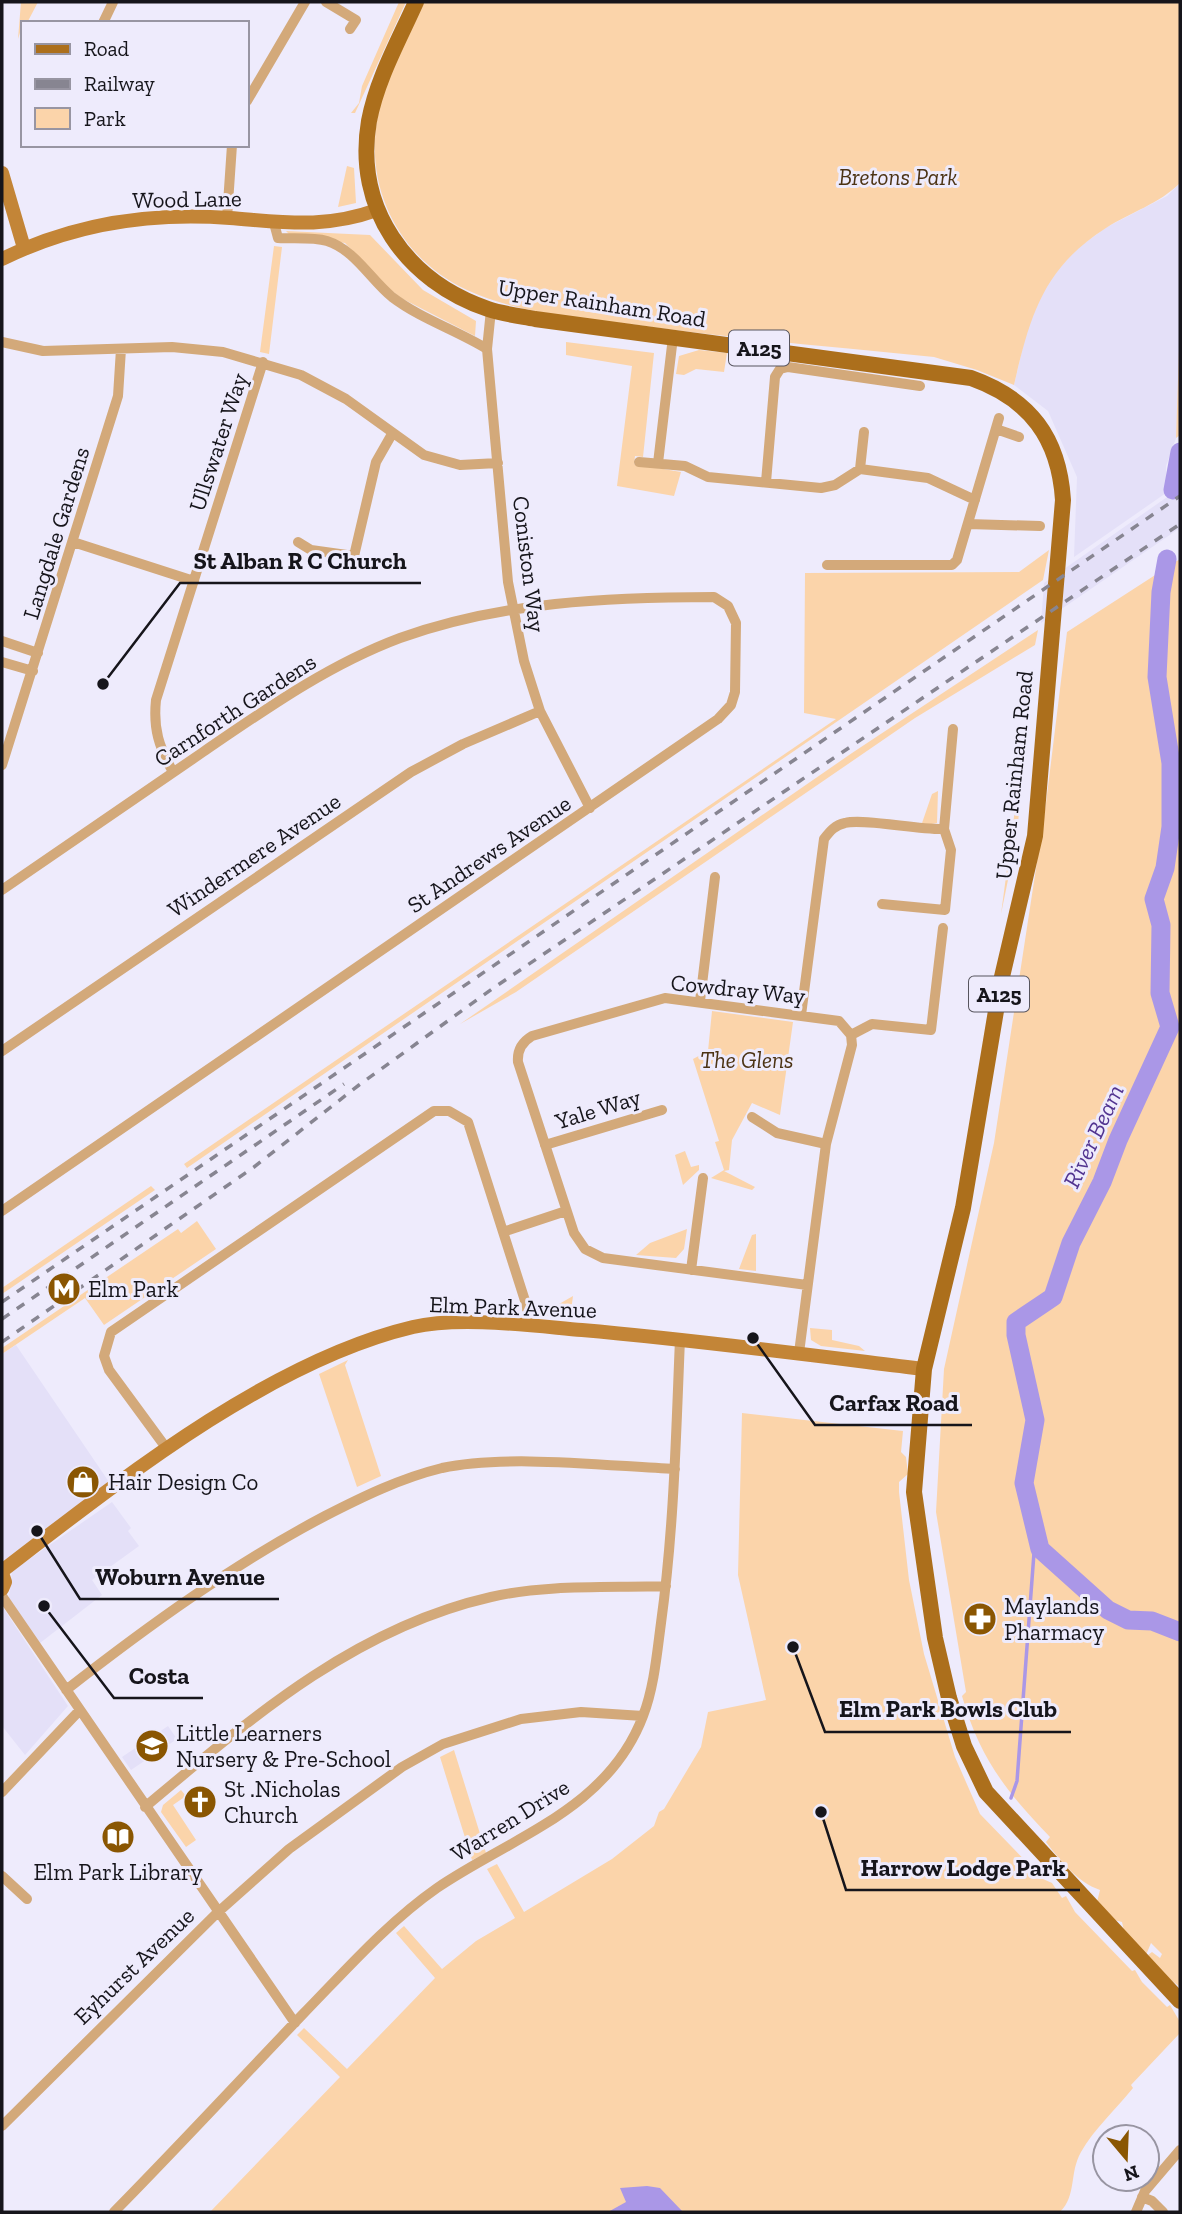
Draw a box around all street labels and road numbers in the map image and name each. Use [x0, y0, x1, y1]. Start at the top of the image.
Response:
street label: Wood Lane [132, 184, 242, 214]
street label: Upper Rainham Road [496, 273, 708, 333]
road number: A125 [729, 330, 789, 366]
street label: Ullswater Way [183, 369, 254, 515]
street label: Langdale Gardens [16, 443, 96, 623]
street label: Coniston Way [507, 494, 551, 634]
street label: Carnforth Gardens [149, 647, 321, 773]
street label: Upper Rainham Road [989, 669, 1039, 881]
street label: Windermere Avenue [162, 787, 346, 923]
street label: St Andrews Avenue [402, 789, 576, 919]
street label: Cowdray Way [669, 968, 807, 1010]
road number: A125 [969, 976, 1029, 1012]
street label: Yale Way [551, 1083, 644, 1136]
street label: Elm Park Avenue [429, 1290, 597, 1324]
street label: Warren Drive [446, 1773, 574, 1867]
street label: Eyhurst Avenue [68, 1902, 200, 2030]

